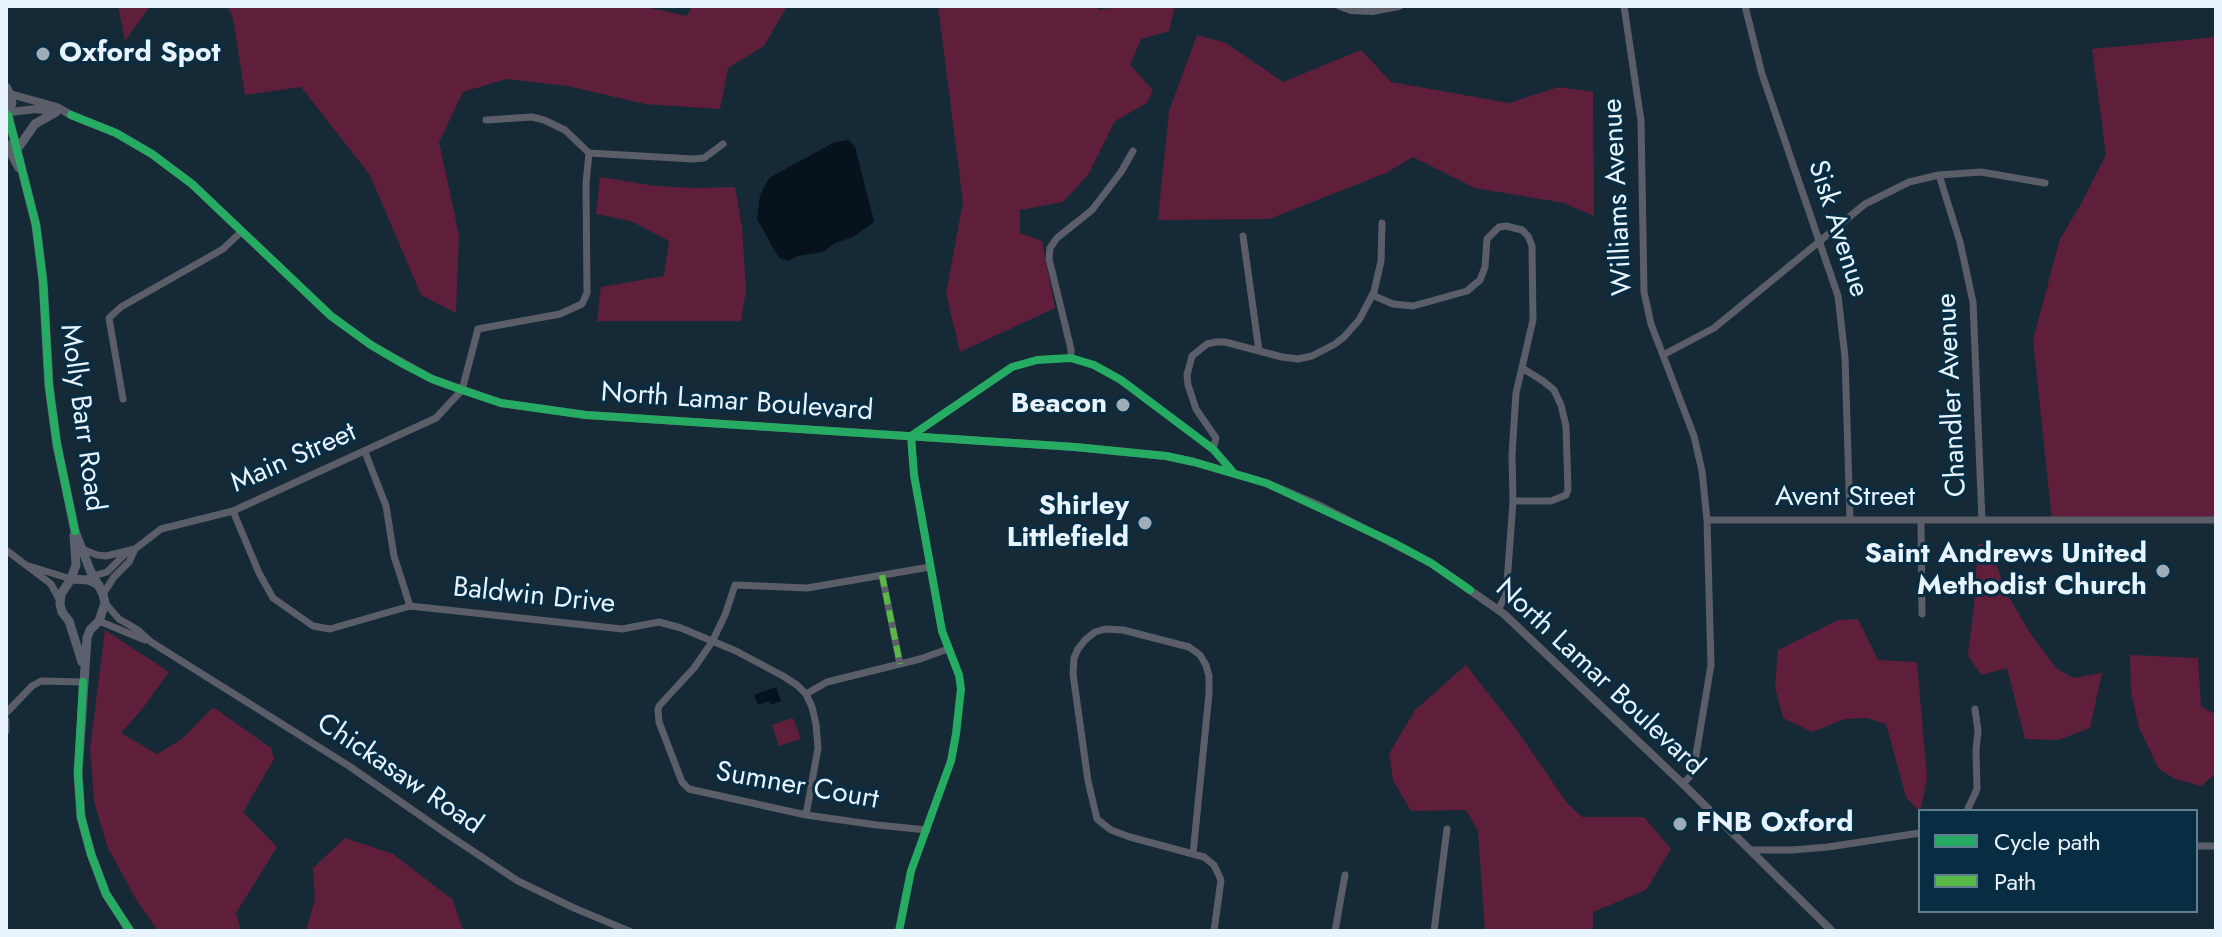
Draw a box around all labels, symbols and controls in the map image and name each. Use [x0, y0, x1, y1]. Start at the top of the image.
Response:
place label: Oxford Spot [59, 37, 220, 71]
marker: Oxford Spot [34, 45, 52, 63]
street label: Williams Avenue [1597, 98, 1641, 296]
street label: Sisk Avenue [1799, 156, 1875, 302]
street label: Chandler Avenue [1931, 292, 1975, 498]
street label: Molly Barr Road [51, 322, 111, 514]
street label: North Lamar Boulevard [600, 377, 874, 429]
place label: Beacon [1011, 388, 1107, 422]
marker: Beacon [1114, 396, 1132, 414]
street label: Main Street [226, 417, 362, 501]
street label: Avent Street [1775, 481, 1915, 515]
place label: Shirley Littlefield [1007, 490, 1129, 556]
marker: Shirley Littlefield [1136, 514, 1154, 532]
place label: Saint Andrews United Methodist Church [1864, 538, 2147, 604]
marker: Saint Andrews United Methodist Church [2154, 562, 2172, 580]
street label: Baldwin Drive [451, 572, 617, 622]
street label: North Lamar Boulevard [1488, 573, 1710, 783]
street label: Chickasaw Road [310, 707, 488, 843]
street label: Sumner Court [713, 756, 881, 818]
place label: FNB Oxford [1696, 807, 1854, 841]
legend [1918, 809, 2198, 913]
marker: FNB Oxford [1671, 815, 1689, 833]
text: Cycle path [1994, 824, 2101, 859]
text: Path [1994, 864, 2036, 899]

